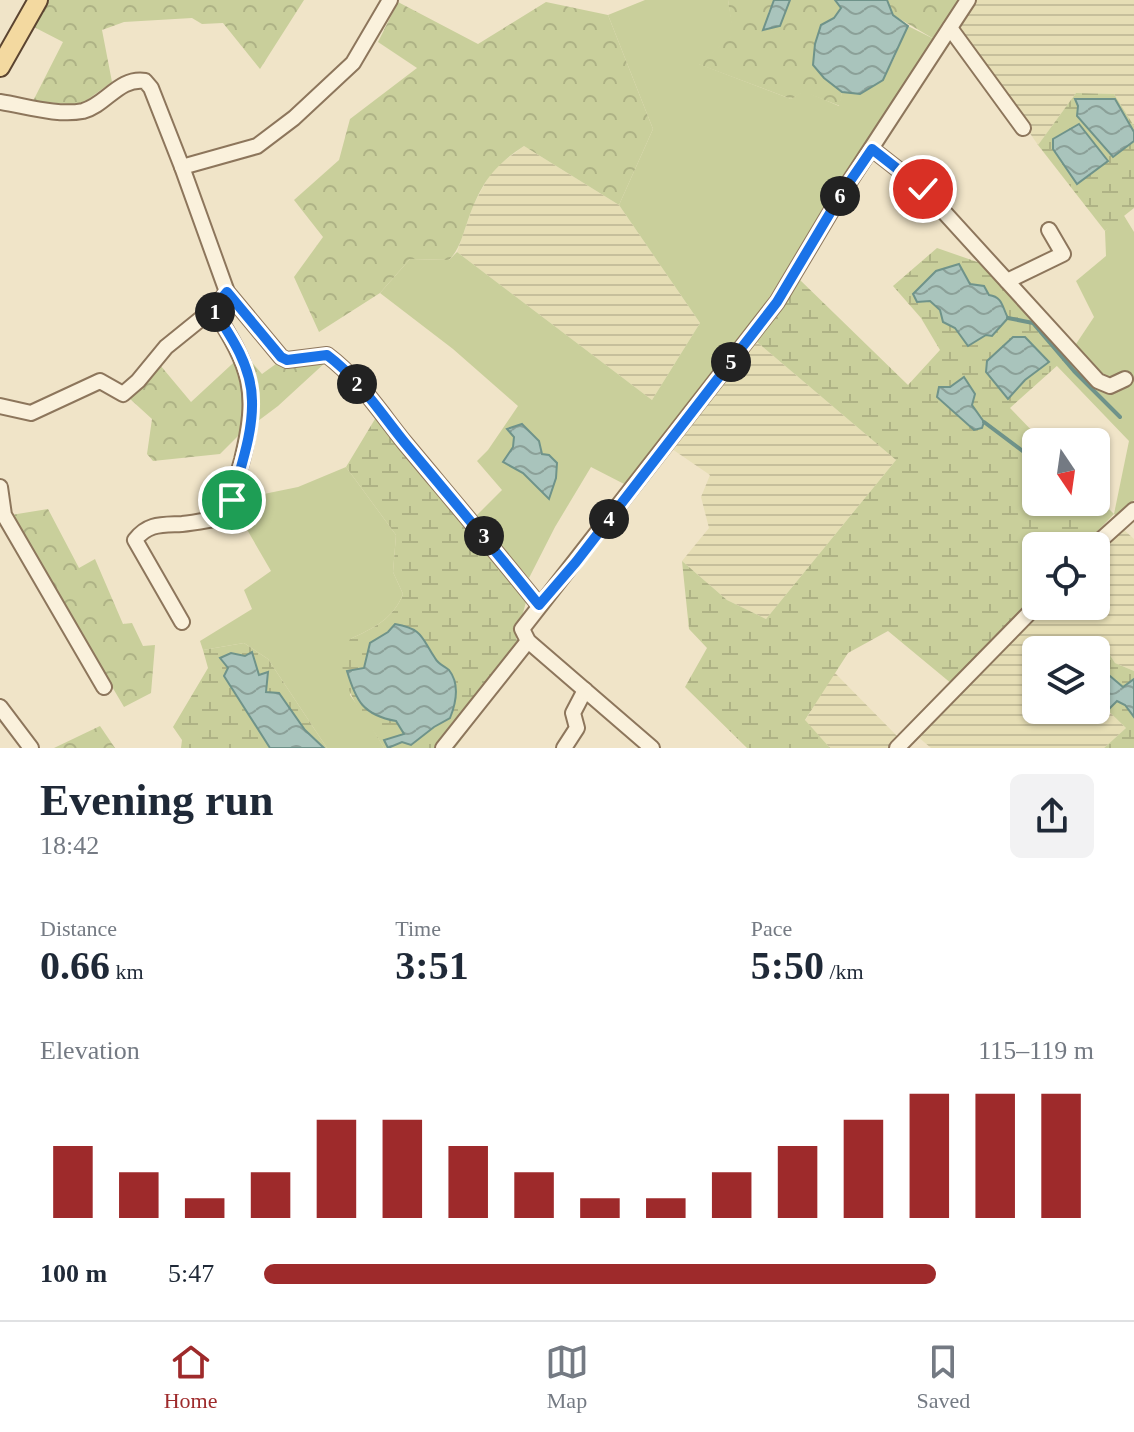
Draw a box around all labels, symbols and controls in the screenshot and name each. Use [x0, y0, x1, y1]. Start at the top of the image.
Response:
pin [889, 155, 957, 223]
icon: check [901, 167, 945, 211]
pin: 6 [820, 176, 860, 216]
text: 6 [835, 183, 846, 208]
pin: 1 [195, 292, 235, 332]
text: 1 [210, 299, 221, 324]
pin: 5 [711, 342, 751, 382]
text: 5 [726, 349, 737, 374]
pin: 2 [337, 364, 377, 404]
text: 2 [352, 371, 363, 396]
north arrow [1022, 428, 1110, 516]
map controls [1022, 428, 1110, 724]
pin [198, 466, 266, 534]
icon: arrive [210, 478, 254, 522]
pin: 4 [589, 499, 629, 539]
text: 4 [604, 506, 615, 531]
pin: 3 [464, 516, 504, 556]
text: 3 [479, 523, 490, 548]
button: locate [1022, 532, 1110, 620]
button: layers [1022, 636, 1110, 724]
button: share [1010, 774, 1094, 858]
text: Evening run [40, 776, 274, 825]
text: 18:42 [40, 831, 99, 860]
text: Distance [40, 916, 117, 941]
text: Time [395, 916, 441, 941]
text: Pace [751, 916, 792, 941]
text: 0.66 [40, 943, 110, 988]
text: 3:51 [395, 943, 469, 988]
text: 5:50 [751, 943, 824, 988]
text: km [110, 959, 144, 984]
text: /km [824, 959, 864, 984]
text: Elevation [40, 1036, 140, 1065]
text: 115–119 m [978, 1036, 1094, 1065]
text: 100 m [40, 1259, 107, 1288]
text: 5:47 [168, 1259, 214, 1288]
tab: Home [164, 1340, 218, 1414]
tab: Map [545, 1340, 589, 1414]
tab: Saved [916, 1340, 970, 1414]

